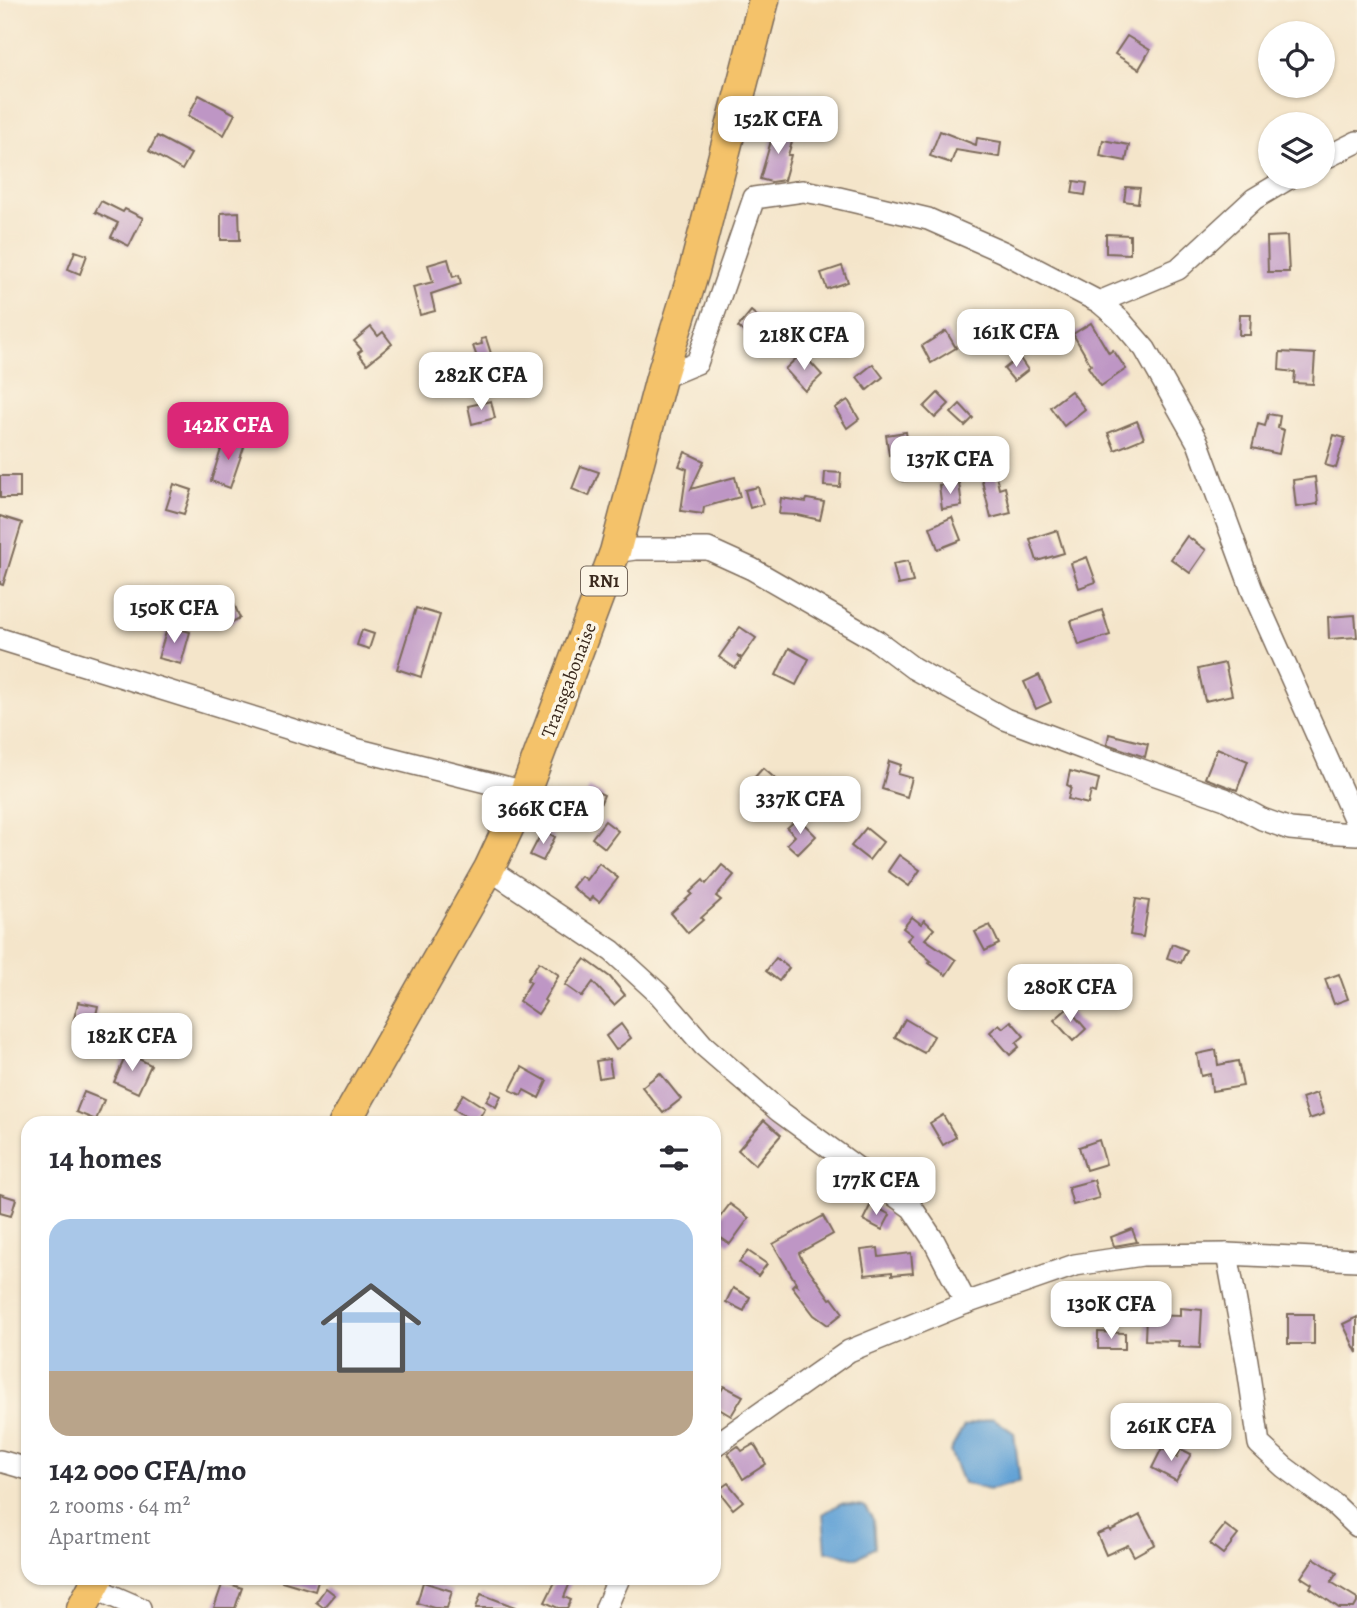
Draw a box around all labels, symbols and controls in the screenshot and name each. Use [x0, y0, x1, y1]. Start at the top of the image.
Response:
map controls [1258, 21, 1335, 189]
button: locate [1258, 21, 1335, 98]
pin: 152K CFA [706, 96, 850, 156]
text: 152K CFA [734, 103, 822, 134]
button: layers [1258, 112, 1335, 189]
pin: 161K CFA [944, 310, 1088, 369]
pin: 218K CFA [732, 312, 876, 372]
text: 161K CFA [973, 316, 1059, 347]
text: 218K CFA [759, 319, 849, 350]
pin: 282K CFA [409, 352, 553, 412]
text: 282K CFA [435, 359, 527, 390]
pin: 142K CFA [156, 402, 300, 462]
text: 142K CFA [183, 409, 273, 440]
pin: 137K CFA [878, 436, 1022, 496]
text: 137K CFA [907, 443, 993, 474]
road number: RN1 [581, 566, 627, 596]
pin: 150K CFA [102, 586, 246, 645]
text: 150K CFA [130, 592, 218, 623]
street label: Transgabonaise [535, 619, 603, 742]
pin: 337K CFA [728, 776, 872, 836]
text: 337K CFA [756, 783, 844, 814]
pin: 366K CFA [471, 786, 615, 846]
text: 366K CFA [498, 793, 588, 824]
pin: 280K CFA [998, 964, 1142, 1024]
text: 280K CFA [1024, 971, 1116, 1002]
pin: 182K CFA [60, 1014, 204, 1073]
text: 182K CFA [87, 1020, 177, 1051]
text: 14 homes [49, 1138, 162, 1178]
icon: filters [655, 1139, 693, 1177]
pin: 177K CFA [804, 1158, 948, 1217]
text: 177K CFA [833, 1164, 919, 1195]
icon: home [308, 1265, 434, 1391]
pin: 130K CFA [1039, 1282, 1183, 1341]
text: 130K CFA [1067, 1288, 1155, 1319]
pin: 261K CFA [1099, 1404, 1243, 1463]
text: 261K CFA [1126, 1410, 1216, 1441]
text: 142 000 CFA/mo [49, 1450, 247, 1490]
text: 2 rooms · 64 m² [49, 1490, 190, 1521]
text: Apartment [49, 1521, 151, 1552]

